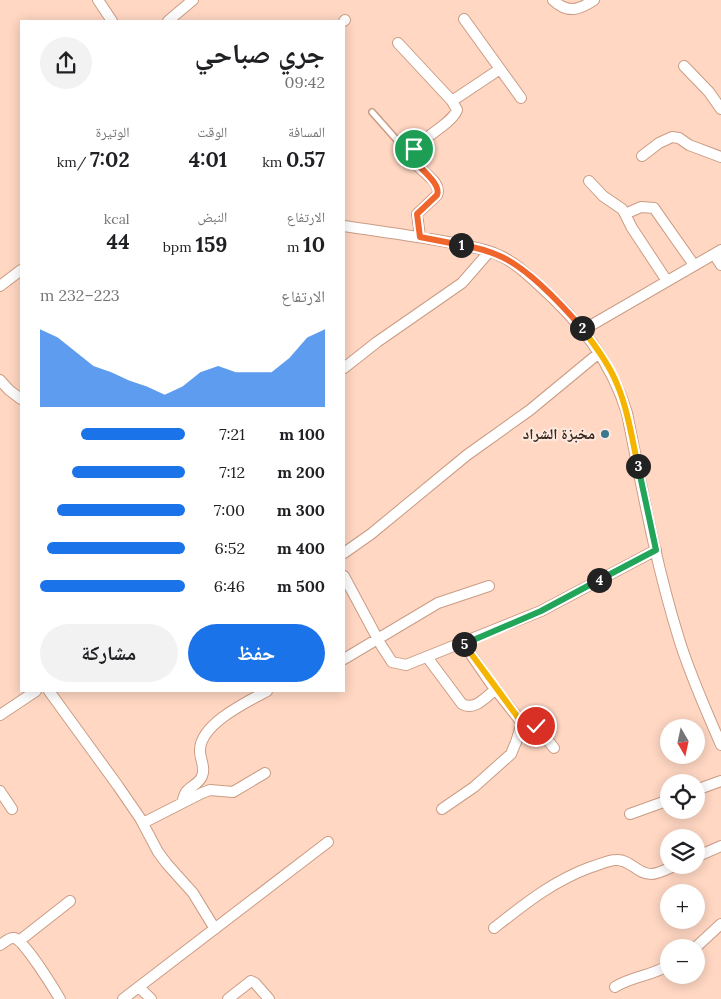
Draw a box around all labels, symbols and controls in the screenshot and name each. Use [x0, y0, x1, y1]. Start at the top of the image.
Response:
text: جري صباحي [195, 35, 325, 71]
button: share [40, 37, 92, 89]
text: 09:42 [285, 72, 325, 92]
text: الوتيرة [96, 123, 130, 141]
text: الوقت [197, 123, 227, 141]
text: المسافة [288, 123, 325, 141]
pin [393, 128, 435, 170]
icon: arrive [400, 135, 428, 163]
text: 7:02 [90, 146, 130, 173]
text: 4:01 [189, 146, 227, 173]
text: 0.57 [286, 146, 325, 173]
text: /km [57, 153, 90, 171]
text: km [262, 153, 286, 171]
text: النبض [197, 208, 227, 226]
text: الارتفاع [287, 208, 325, 226]
text: kcal [104, 210, 130, 228]
text: 44 [106, 228, 130, 255]
text: 159 [195, 231, 227, 258]
text: 10 [303, 231, 325, 258]
pin: 1 [448, 232, 474, 258]
text: 1 [459, 236, 464, 254]
text: bpm [163, 238, 195, 256]
text: m [287, 238, 303, 256]
text: 223–232 m [40, 285, 120, 305]
text: الارتفاع [281, 286, 325, 306]
pin: 2 [570, 316, 594, 340]
text: 2 [579, 319, 586, 337]
text: 7:21 [219, 424, 245, 444]
text: 100 m [279, 424, 325, 444]
place label: مخبزة الشراد [523, 424, 595, 443]
marker: مخبزة الشراد [599, 428, 611, 440]
pin: 3 [626, 454, 650, 478]
text: 3 [635, 457, 642, 475]
text: 7:12 [219, 462, 245, 482]
text: 200 m [277, 462, 325, 482]
text: 7:00 [214, 500, 245, 520]
text: 300 m [277, 500, 325, 520]
text: 6:52 [214, 538, 245, 558]
text: 400 m [277, 538, 325, 558]
pin: 4 [586, 568, 612, 592]
text: 4 [596, 571, 603, 589]
text: 6:46 [214, 576, 245, 596]
text: 500 m [277, 576, 325, 596]
button: مشاركة [40, 624, 178, 682]
button: حفظ [188, 624, 325, 682]
pin: 5 [452, 632, 476, 656]
text: 5 [461, 635, 468, 653]
pin [515, 705, 557, 747]
icon: check [522, 712, 550, 740]
north arrow [660, 719, 705, 764]
map controls [660, 719, 705, 984]
button: locate [660, 774, 705, 819]
button: layers [660, 829, 705, 874]
button: + [660, 884, 705, 929]
button: − [660, 939, 705, 984]

